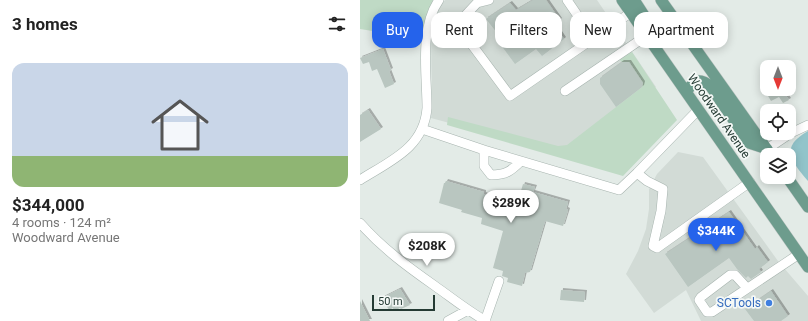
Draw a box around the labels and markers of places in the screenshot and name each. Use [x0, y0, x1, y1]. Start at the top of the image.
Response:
pin: $289K [483, 190, 539, 224]
pin: $344K [688, 218, 744, 252]
pin: $208K [399, 233, 455, 267]
place label: SCTools [717, 296, 761, 310]
marker: SCTools [764, 298, 774, 308]

